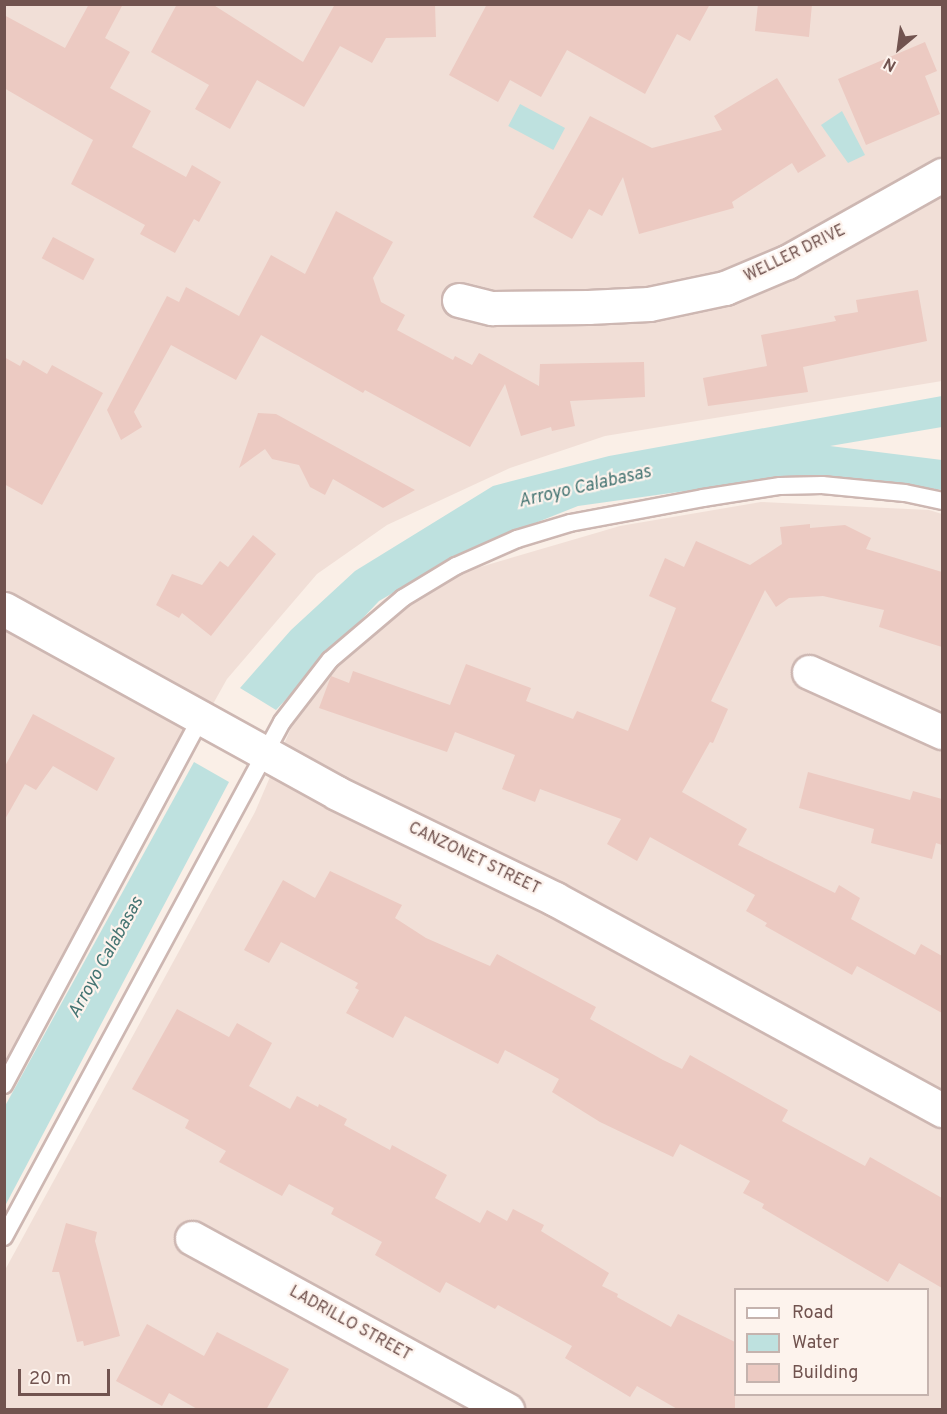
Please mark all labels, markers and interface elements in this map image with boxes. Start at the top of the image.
north arrow [869,18,929,78]
text: N [880,52,900,75]
street label: WELLER DRIVE [741,221,849,287]
water label: Arroyo Calabasas [517,462,653,514]
street label: CANZONET STREET [405,819,543,899]
water label: Arroyo Calabasas [65,894,149,1022]
street label: LADRILLO STREET [286,1282,414,1366]
legend [734,1288,929,1396]
text: Road [792,1302,834,1325]
text: Water [792,1332,839,1355]
scale bar [21,1357,112,1395]
text: Building [792,1362,858,1385]
text: 20 m [29,1368,71,1391]

